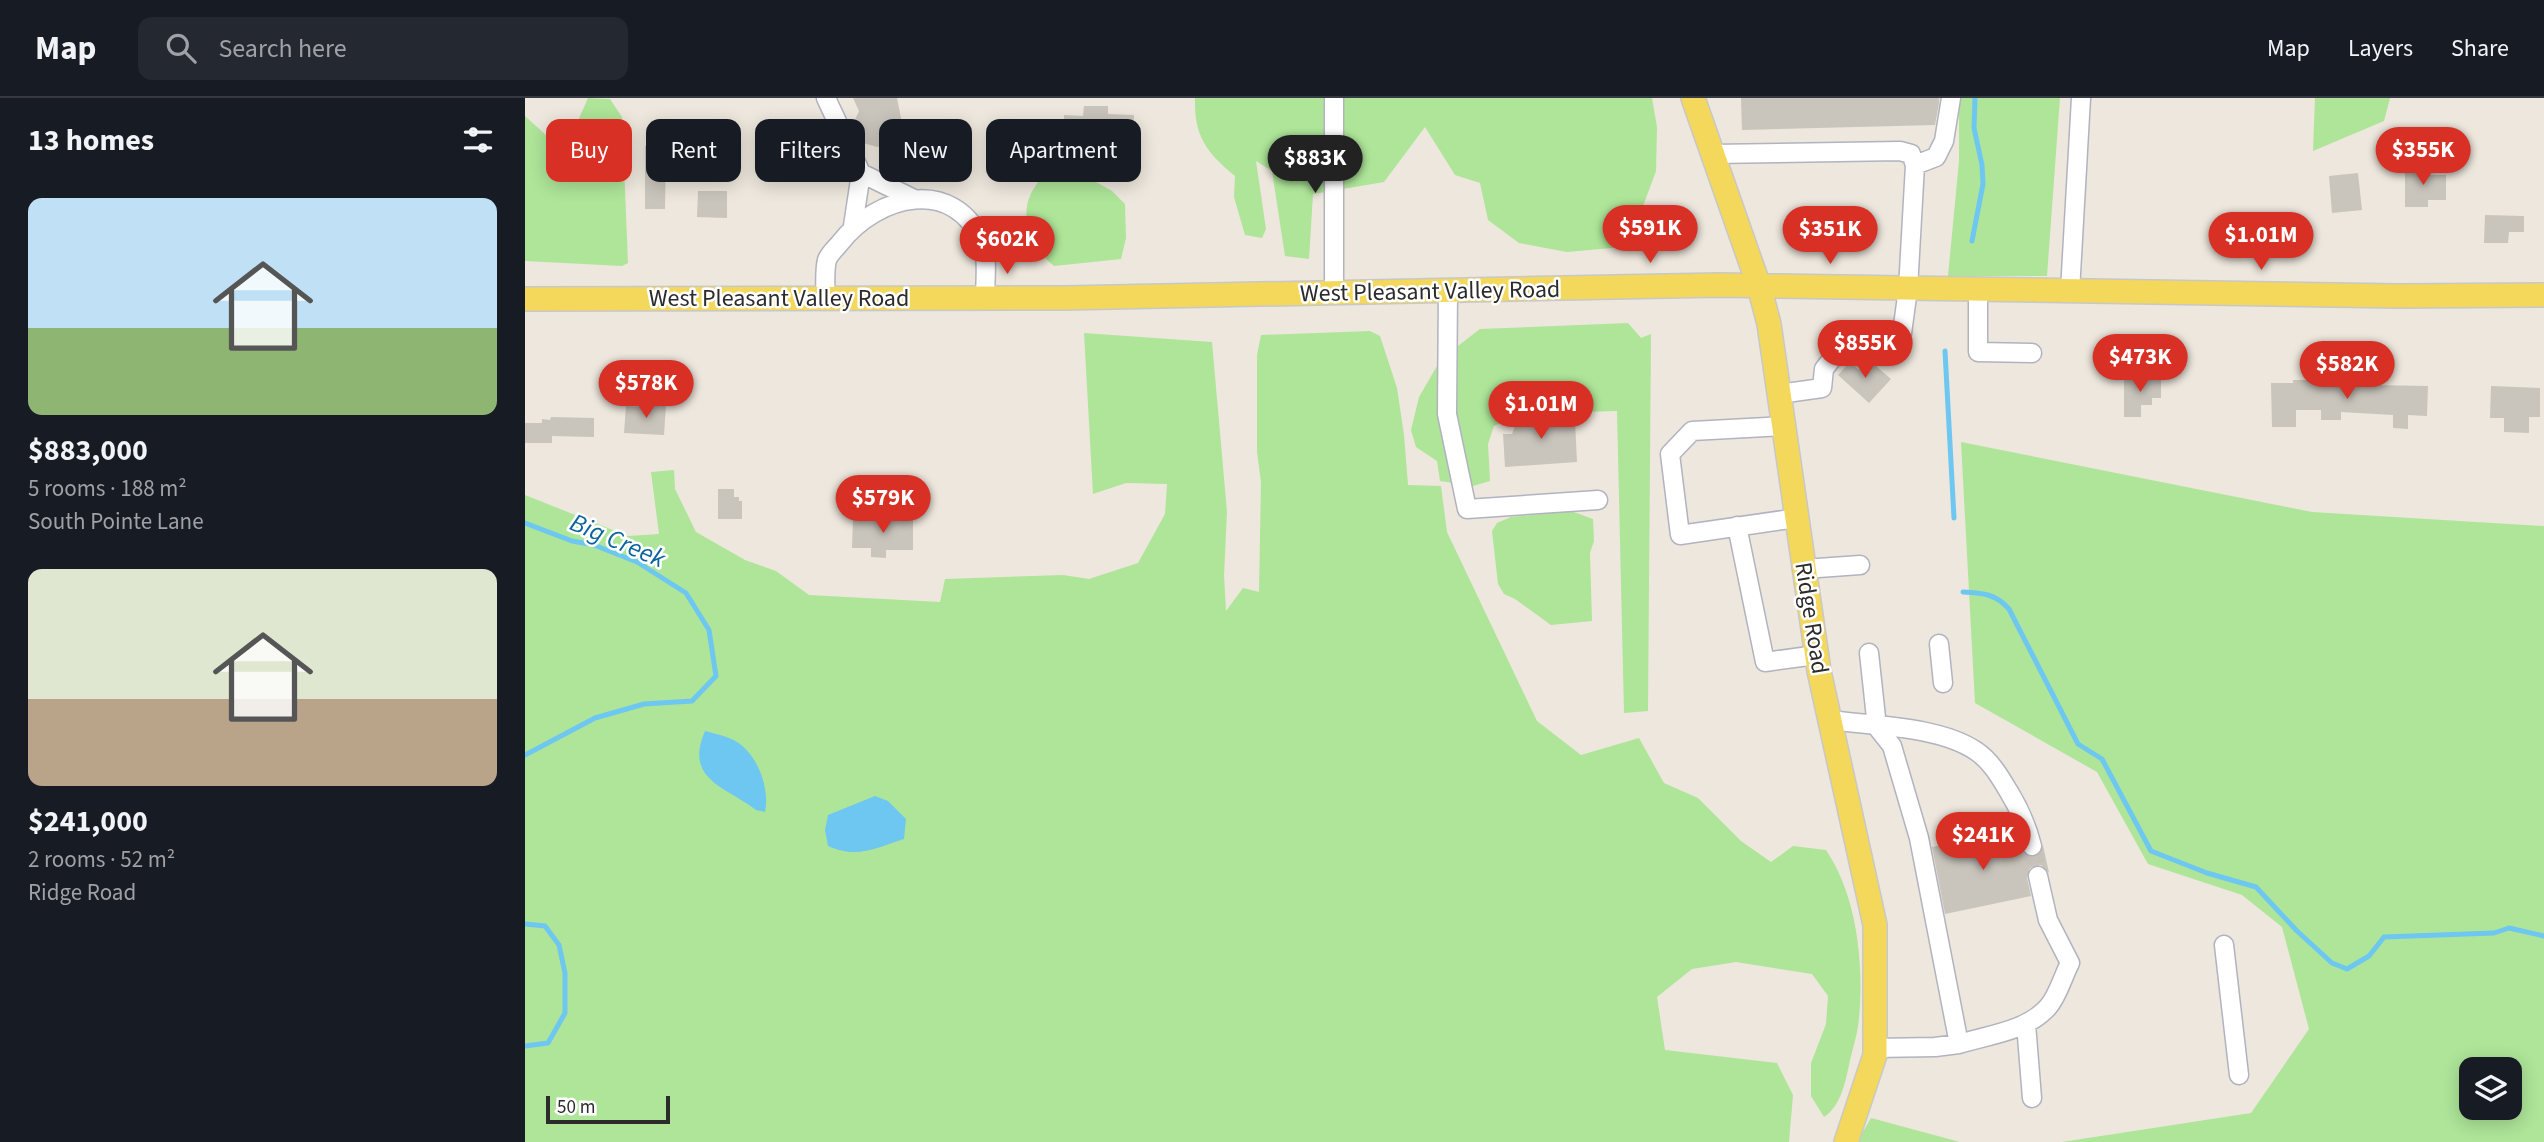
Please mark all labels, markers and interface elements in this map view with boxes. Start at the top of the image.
search box [138,17,628,80]
text: Map [35,25,96,72]
icon: search [162,29,200,67]
text: Search here [218,30,347,67]
text: Map [2267,31,2310,66]
text: Layers [2348,31,2413,66]
text: Share [2451,31,2509,66]
text: 13 homes [28,119,154,162]
chip: Buy [546,119,632,182]
chip: Rent [646,119,741,182]
chip: Filters [755,119,865,182]
chip: New [879,119,972,182]
chip: Apartment [986,119,1141,182]
icon: filters [459,121,497,159]
pin: $355K [2374,127,2472,187]
text: $355K [2392,133,2454,166]
pin: $883K [1266,136,1364,195]
text: $883K [1284,141,1346,174]
pin: $591K [1601,206,1699,265]
pin: $351K [1781,206,1879,266]
text: $591K [1619,211,1681,244]
text: $351K [1799,212,1861,245]
pin: $1.01M [2204,212,2318,272]
pin: $602K [958,216,1056,276]
text: $1.01M [2224,218,2298,251]
text: $602K [976,222,1038,255]
icon: home [200,243,326,369]
street label: West Pleasant Valley Road [1299,272,1561,311]
street label: West Pleasant Valley Road [649,281,909,316]
pin: $855K [1816,320,1914,380]
text: $855K [1834,326,1896,359]
pin: $473K [2091,334,2189,394]
text: $473K [2109,340,2171,373]
pin: $582K [2298,342,2396,401]
text: $582K [2316,347,2378,380]
pin: $578K [597,360,695,420]
text: $578K [615,366,677,399]
pin: $1.01M [1484,382,1598,441]
text: $1.01M [1504,387,1578,420]
text: $883,000 [28,429,148,472]
text: 5 rooms · 188 m² [28,472,187,505]
pin: $579K [834,476,932,535]
text: $579K [852,481,914,514]
water label: Big Creek [564,504,672,577]
text: South Pointe Lane [28,505,204,538]
street label: Ridge Road [1785,560,1838,677]
icon: home [200,614,326,740]
text: $241,000 [28,800,148,843]
pin: $241K [1934,812,2032,872]
text: $241K [1952,818,2014,851]
text: 2 rooms · 52 m² [28,843,175,876]
text: Ridge Road [28,876,136,909]
map controls [2459,1057,2522,1120]
button: layers [2459,1057,2522,1120]
scale bar [546,1093,670,1125]
text: 50 m [557,1094,595,1121]

